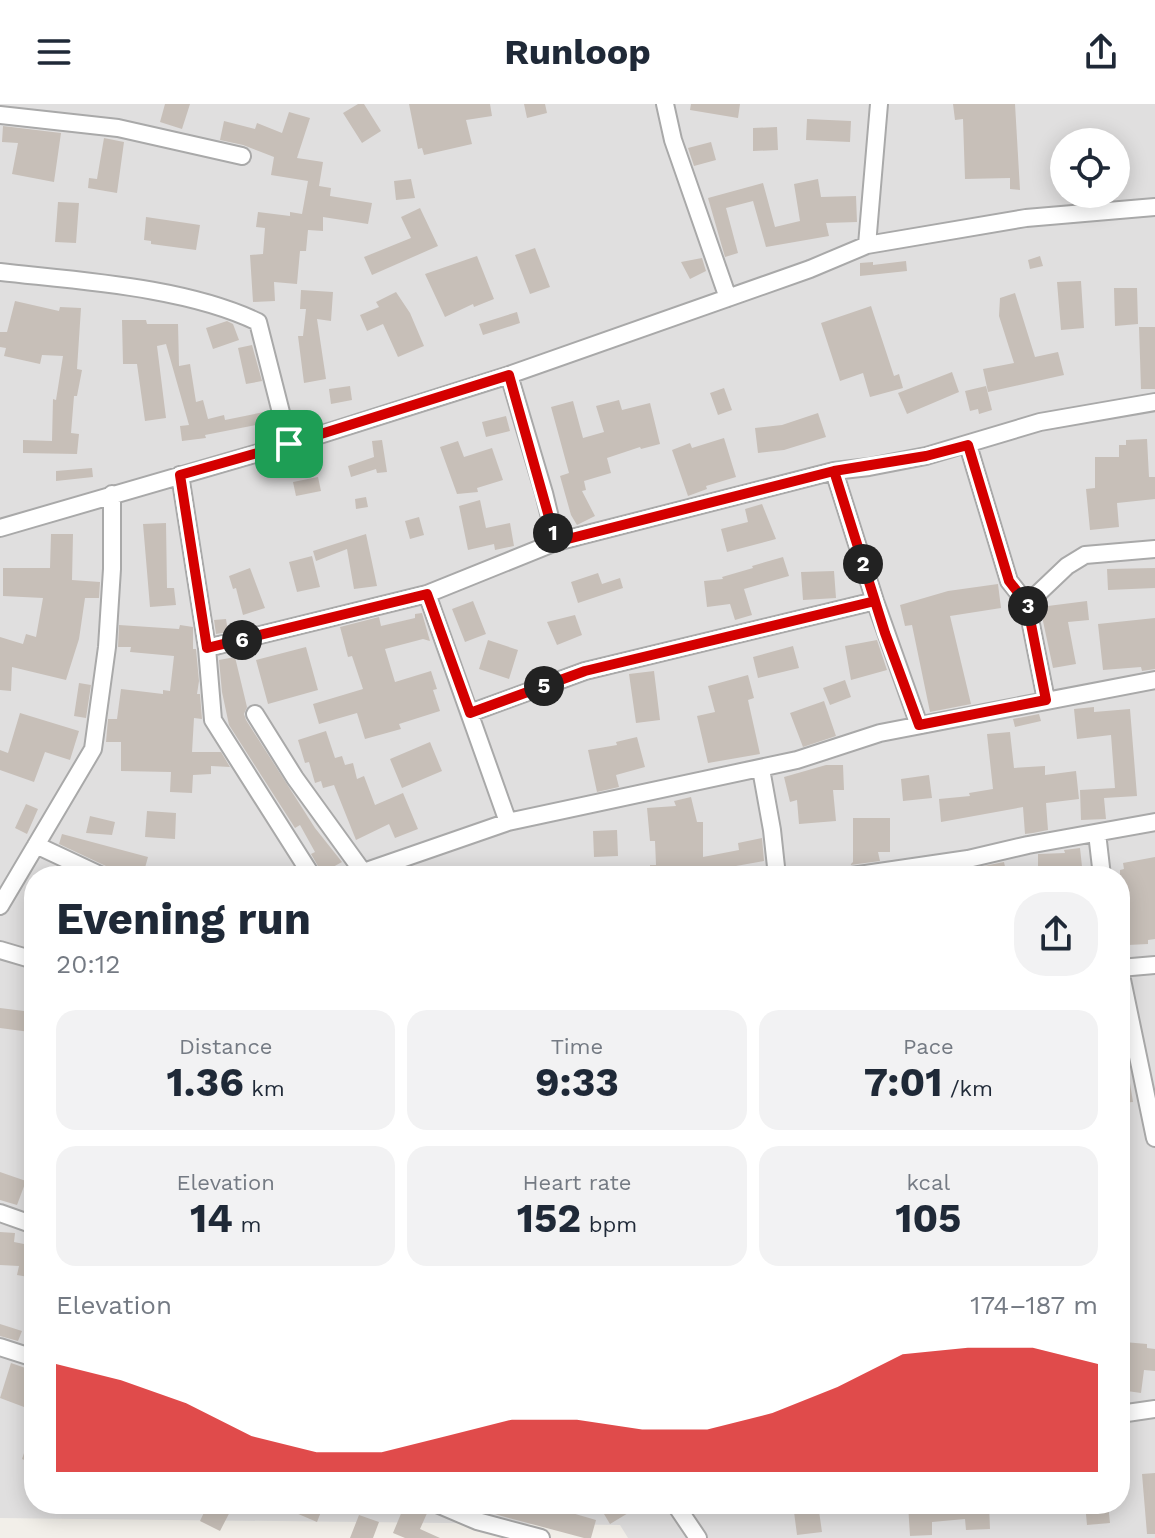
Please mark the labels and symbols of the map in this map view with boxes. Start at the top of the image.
pin [255,410,323,478]
pin: 1 [533,513,573,553]
pin: 2 [843,544,883,584]
pin: 3 [1008,586,1048,626]
pin: 6 [222,620,262,660]
pin: 5 [524,666,564,706]

